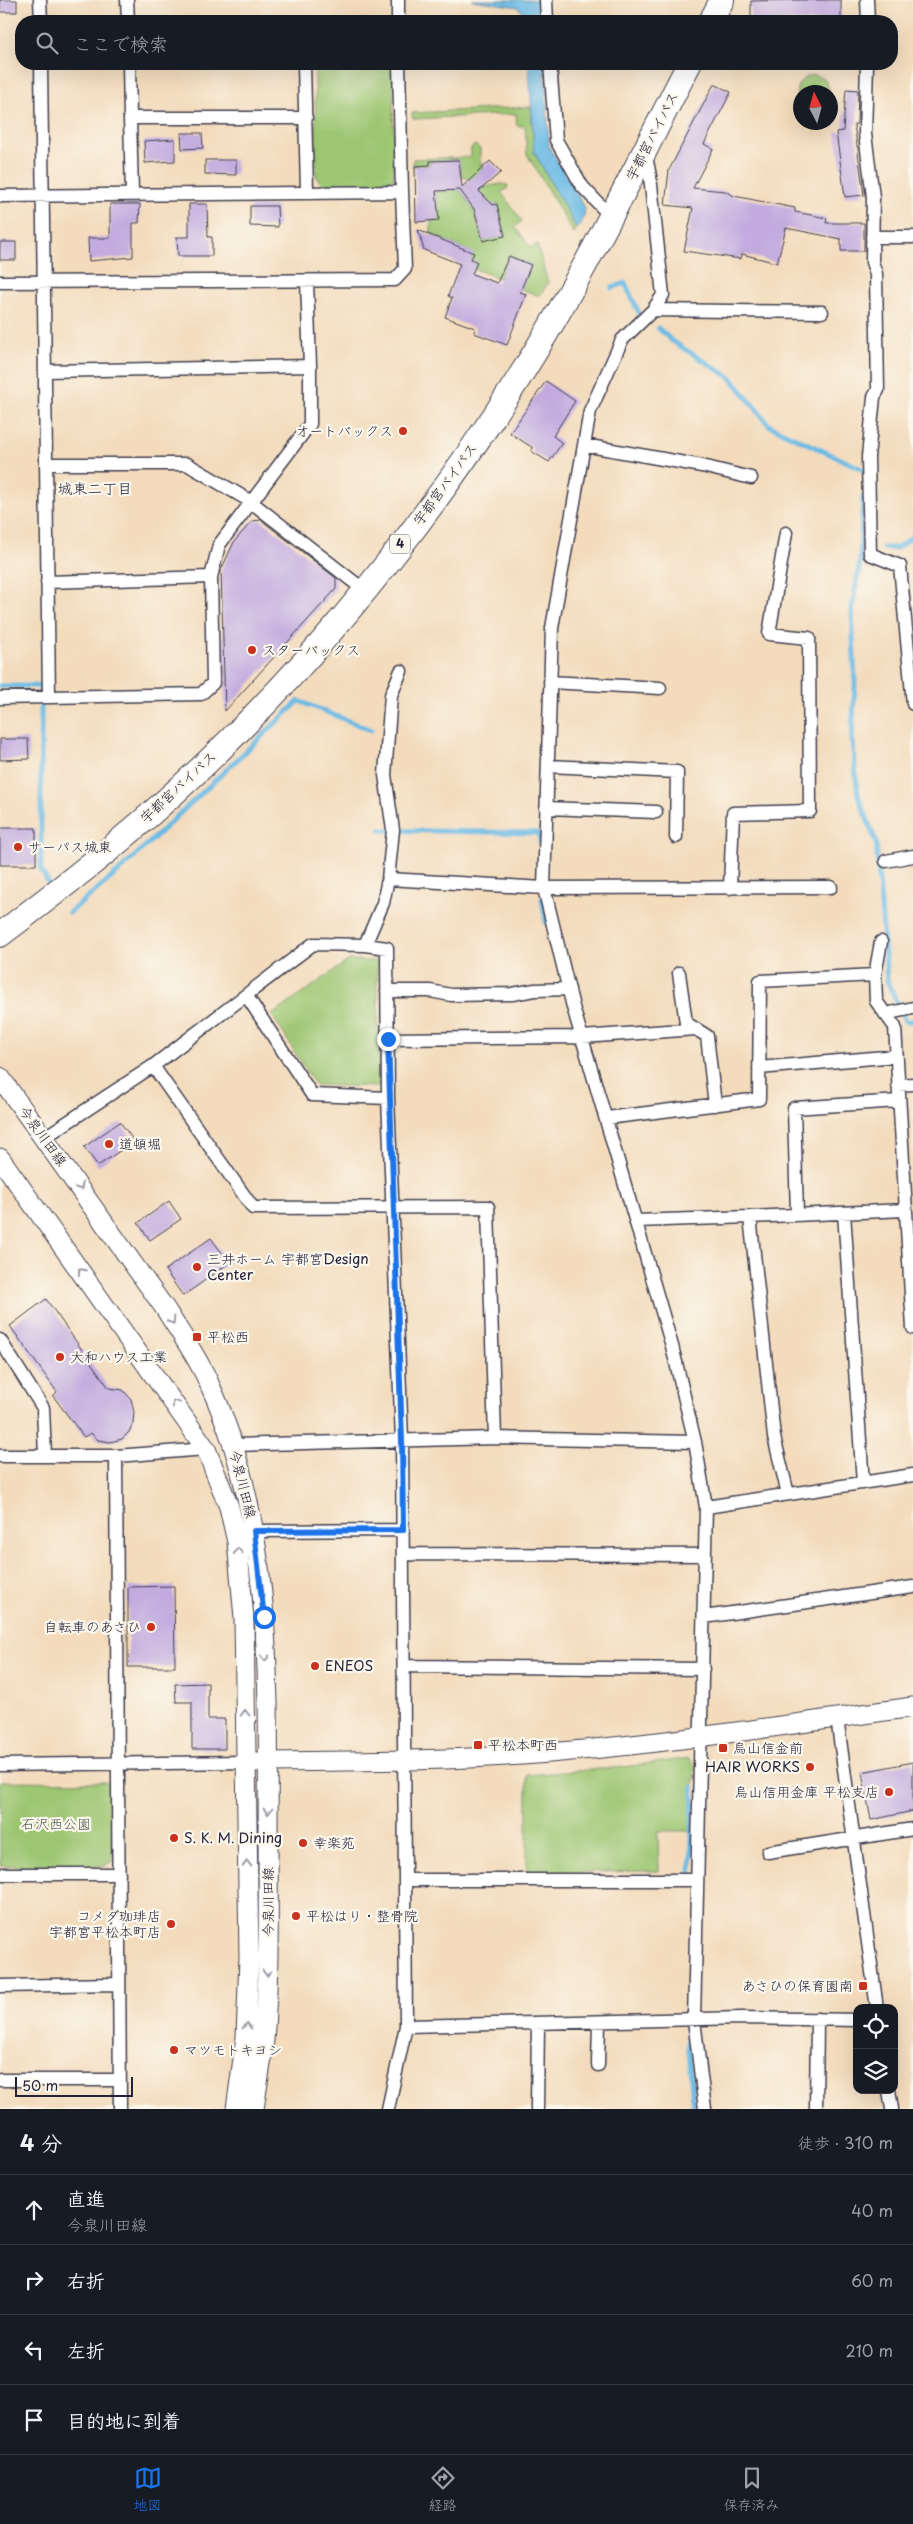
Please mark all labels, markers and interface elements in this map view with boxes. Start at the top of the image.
search box [15,15,898,70]
icon: search [33,29,61,57]
text: ここで検索 [73,29,168,57]
north arrow [793,85,838,130]
street label: 宇都宮バイパス [620,87,683,184]
place label: オートバックス [295,420,393,441]
marker: オートバックス [397,425,409,437]
street label: 宇都宮バイパス [407,438,482,529]
district label: 城東二丁目 [57,476,133,499]
road number: 4 [390,534,410,554]
place label: スターバックス [262,639,360,660]
marker: スターバックス [246,644,258,656]
street label: 宇都宮バイパス [135,746,221,828]
place label: サーパス城東 [28,836,112,857]
marker: サーパス城東 [12,841,24,853]
route end [377,1028,400,1051]
street label: 今泉川田線 [14,1101,72,1170]
place label: 道頓堀 [119,1133,161,1154]
marker: 道頓堀 [103,1138,115,1150]
one-way arrow [74,1181,83,1191]
place label: 三井ホーム 宇都宮Design Center [207,1248,369,1285]
marker: 三井ホーム 宇都宮Design Center [191,1261,203,1273]
one-way arrow [78,1267,87,1277]
one-way arrow [166,1315,176,1324]
place label: 平松西 [207,1326,249,1347]
marker: 平松西 [191,1331,203,1343]
place label: 大和ハウス工業 [70,1346,167,1367]
marker: 大和ハウス工業 [54,1351,66,1363]
one-way arrow [172,1400,182,1409]
street label: 今泉川田線 [225,1447,262,1520]
one-way arrow [233,1547,244,1555]
route start [253,1606,276,1629]
place label: 自転車のあさひ [44,1616,141,1637]
marker: 自転車のあさひ [145,1621,157,1633]
one-way arrow [260,1654,270,1662]
place label: ENEOS [325,1655,373,1676]
marker: ENEOS [309,1660,321,1672]
one-way arrow [240,1709,250,1717]
place label: 平松本町西 [488,1734,558,1755]
place label: 烏山信金前 [733,1737,803,1758]
marker: 平松本町西 [472,1739,484,1751]
marker: 烏山信金前 [717,1742,729,1754]
place label: HAIR WORKS [705,1756,800,1777]
marker: HAIR WORKS [804,1761,816,1773]
place label: 烏山信用金庫 平松支店 [734,1781,879,1802]
marker: 烏山信用金庫 平松支店 [883,1786,895,1798]
one-way arrow [263,1807,273,1815]
park label: 石沢西公園 [21,1813,91,1834]
place label: S. K. M. Dining [184,1827,282,1848]
marker: S. K. M. Dining [168,1832,180,1844]
place label: 幸楽苑 [313,1832,355,1853]
marker: 幸楽苑 [297,1837,309,1849]
one-way arrow [242,1859,252,1867]
street label: 今泉川田線 [257,1867,278,1937]
place label: コメダ珈琲店 宇都宮平松本町店 [49,1905,161,1942]
place label: 平松はり・整骨院 [306,1905,418,1926]
marker: 平松はり・整骨院 [290,1910,302,1922]
marker: コメダ珈琲店 宇都宮平松本町店 [165,1918,177,1930]
one-way arrow [261,1969,272,1977]
place label: あさひの保育園南 [742,1975,853,1996]
marker: あさひの保育園南 [857,1980,869,1992]
map controls [853,2004,898,2094]
button: locate [853,2004,898,2049]
one-way arrow [242,2022,252,2030]
place label: マツモトキヨシ [184,2039,282,2060]
marker: マツモトキヨシ [168,2044,180,2056]
button: layers [853,2049,898,2094]
scale bar [15,2074,132,2097]
text: 50 m [22,2075,58,2096]
text: 4 分 [20,2126,62,2158]
text: 徒歩 · 310 m [798,2130,893,2154]
text: 直進 [67,2184,105,2212]
icon: ahead [20,2196,48,2224]
text: 40 m [851,2198,893,2222]
text: 今泉川田線 [67,2212,147,2236]
icon: right [20,2266,48,2294]
text: 右折 [67,2266,105,2294]
text: 60 m [851,2268,893,2292]
icon: left [20,2336,48,2364]
text: 左折 [67,2336,105,2364]
text: 210 m [845,2338,893,2362]
icon: arrive [20,2406,48,2434]
text: 目的地に到着 [67,2406,181,2434]
tab: 地図 [134,2464,162,2515]
tab: 経路 [429,2464,457,2515]
tab: 保存済み [724,2464,780,2515]

